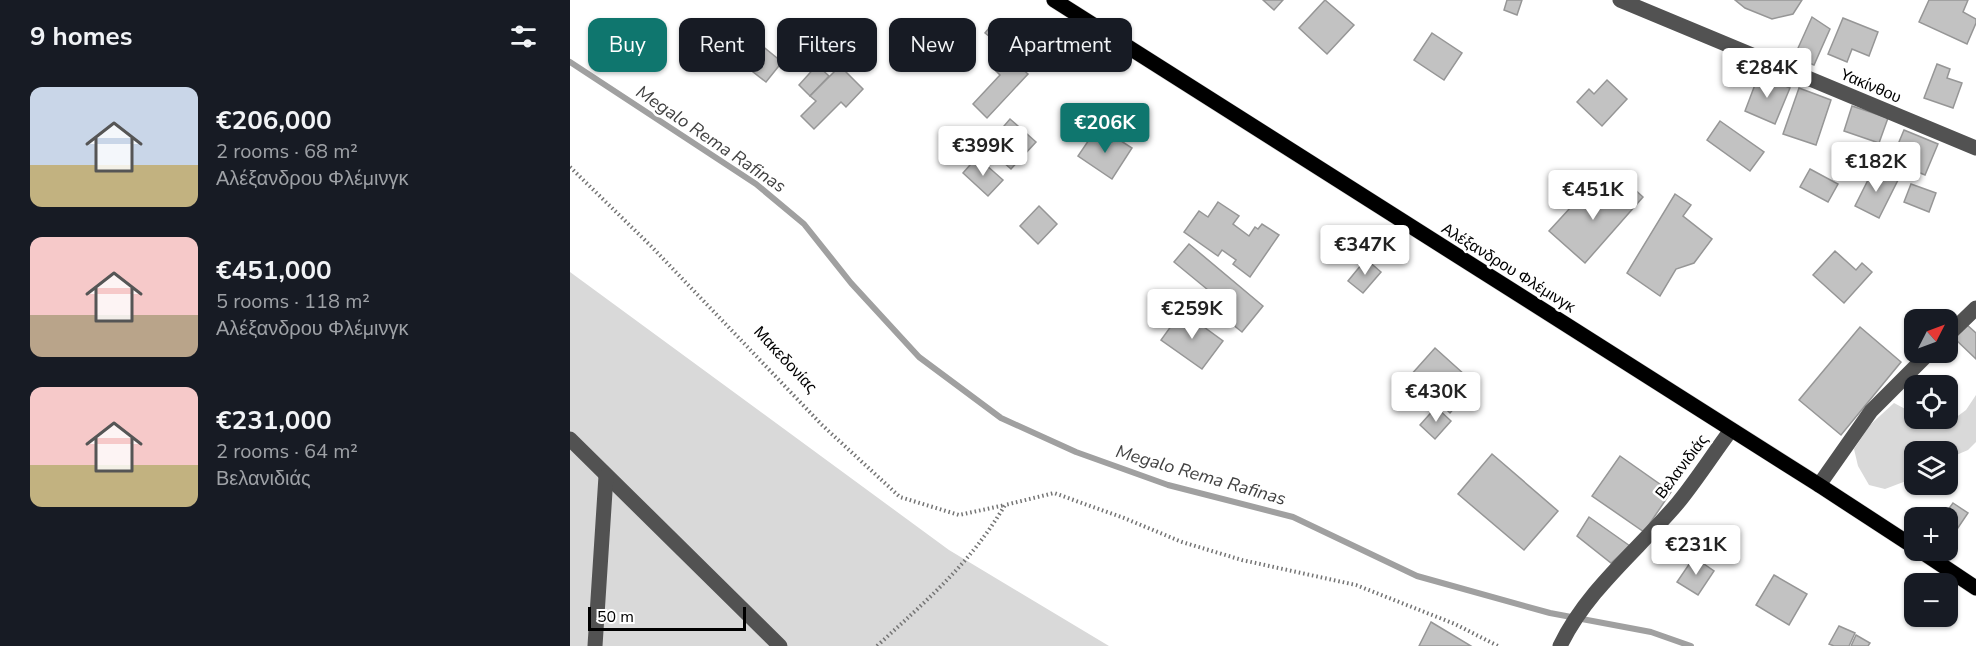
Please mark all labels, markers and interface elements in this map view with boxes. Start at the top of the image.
chip: Buy [588,18,667,72]
chip: Rent [679,18,765,72]
chip: Filters [777,18,877,72]
chip: New [889,18,976,72]
chip: Apartment [988,18,1132,72]
text: 9 homes [30,19,132,54]
icon: filters [507,20,540,53]
pin: €284K [1725,48,1809,99]
text: €284K [1736,54,1798,81]
street label: Υακίνθου [1837,63,1905,109]
water label: Megalo Rema Rafinas [631,80,791,198]
text: €206,000 [216,103,332,138]
pin: €206K [1063,103,1147,154]
text: €206K [1074,109,1136,136]
icon: home [78,111,150,183]
pin: €399K [941,126,1025,177]
text: €399K [952,132,1014,159]
text: 2 rooms · 68 m² [216,138,358,165]
pin: €182K [1834,142,1918,193]
text: €182K [1845,148,1907,175]
text: Αλέξανδρου Φλέμινγκ [216,165,408,192]
pin: €451K [1551,170,1635,221]
text: €451K [1562,176,1624,203]
street label: Αλέξανδρου Φλέμινγκ [1437,218,1580,319]
pin: €347K [1323,225,1407,276]
text: €347K [1334,231,1396,258]
text: €451,000 [216,253,332,288]
icon: home [78,261,150,333]
text: 5 rooms · 118 m² [216,288,370,315]
pin: €259K [1150,289,1234,340]
text: €259K [1161,295,1223,322]
north arrow [1904,309,1958,363]
map controls [1904,309,1958,627]
text: Αλέξανδρου Φλέμινγκ [216,315,408,342]
street label: Μακεδονίας [749,321,822,398]
pin: €430K [1394,372,1478,423]
button: locate [1904,375,1958,429]
text: €430K [1405,378,1467,405]
text: €231,000 [216,403,332,438]
icon: home [78,411,150,483]
street label: Βελανιδιάς [1650,429,1714,503]
text: 2 rooms · 64 m² [216,438,358,465]
water label: Megalo Rema Rafinas [1113,439,1289,511]
button: layers [1904,441,1958,495]
text: Βελανιδιάς [216,465,311,492]
button: + [1904,507,1958,561]
pin: €231K [1654,525,1738,576]
text: €231K [1665,531,1727,558]
button: − [1904,573,1958,627]
scale bar [588,604,746,632]
text: 50 m [597,606,634,628]

